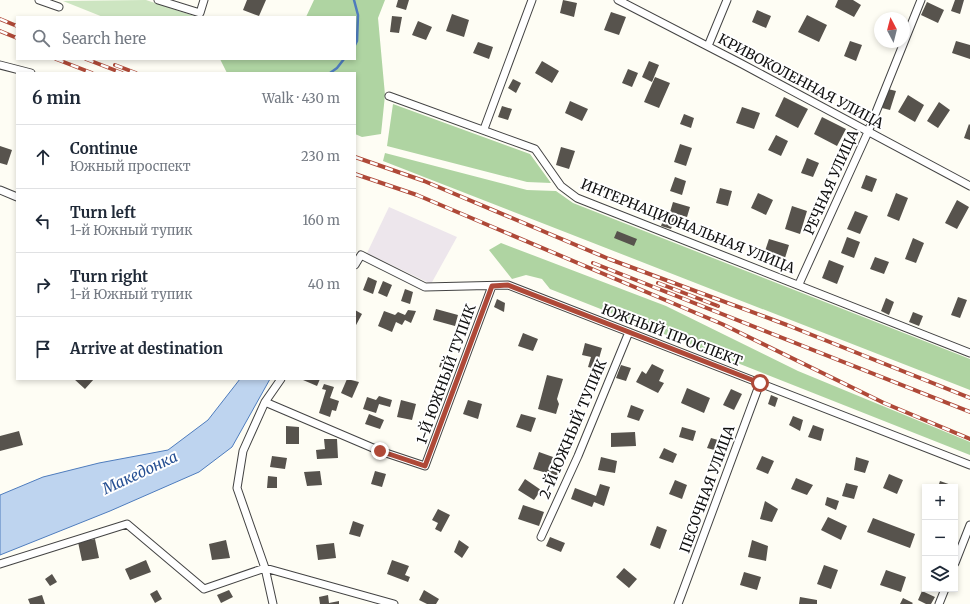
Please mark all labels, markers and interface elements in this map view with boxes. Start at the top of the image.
north arrow [874,12,910,48]
search box [16,16,356,60]
icon: search [30,27,52,49]
text: Search here [62,29,146,48]
street label: КРИВОКОЛЕННАЯ УЛИЦА [715,30,887,132]
text: 6 min [32,87,81,109]
text: Walk · 430 m [262,90,340,107]
street label: РЕЧНАЯ УЛИЦА [800,127,862,237]
text: Continue [70,139,138,158]
icon: ahead [32,146,54,168]
text: 230 m [301,148,340,165]
text: Южный проспект [70,158,191,175]
street label: ИНТЕРНАЦИОНАЛЬНАЯ УЛИЦА [578,175,798,277]
text: Turn left [70,203,136,222]
icon: left [32,210,54,232]
text: 160 m [302,212,340,229]
text: 1-й Южный тупик [70,222,193,239]
text: Turn right [70,267,148,286]
icon: right [32,274,54,296]
text: 40 m [308,276,340,293]
text: 1-й Южный тупик [70,286,193,303]
street label: ЮЖНЫЙ ПРОСПЕКТ [599,300,745,370]
street label: 1-Й ЮЖНЫЙ ТУПИК [412,301,480,446]
icon: arrive [32,338,54,360]
text: Arrive at destination [70,339,223,358]
street label: 2-Й ЮЖНЫЙ ТУПИК [535,357,611,501]
route start [751,374,769,392]
street label: ПЕСОЧНАЯ УЛИЦА [676,423,739,555]
route end [371,442,389,460]
water label: Македонка [98,447,180,499]
map controls [922,484,958,592]
button: + [922,484,958,520]
button: − [922,520,958,556]
button: layers [922,556,958,592]

